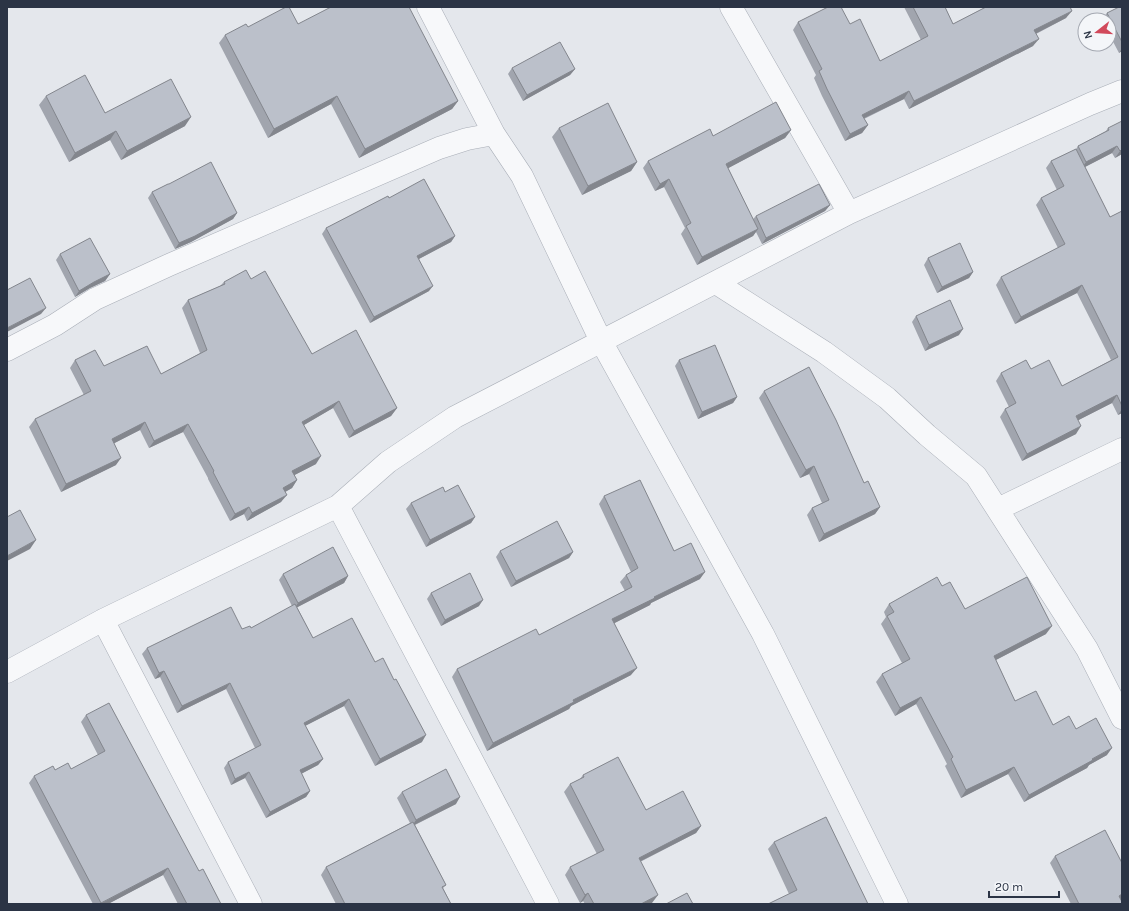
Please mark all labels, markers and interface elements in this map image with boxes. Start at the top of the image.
north arrow [1077,12,1117,52]
text: N [1081,29,1095,40]
scale bar [989,873,1059,899]
text: 20 m [995,880,1023,894]

